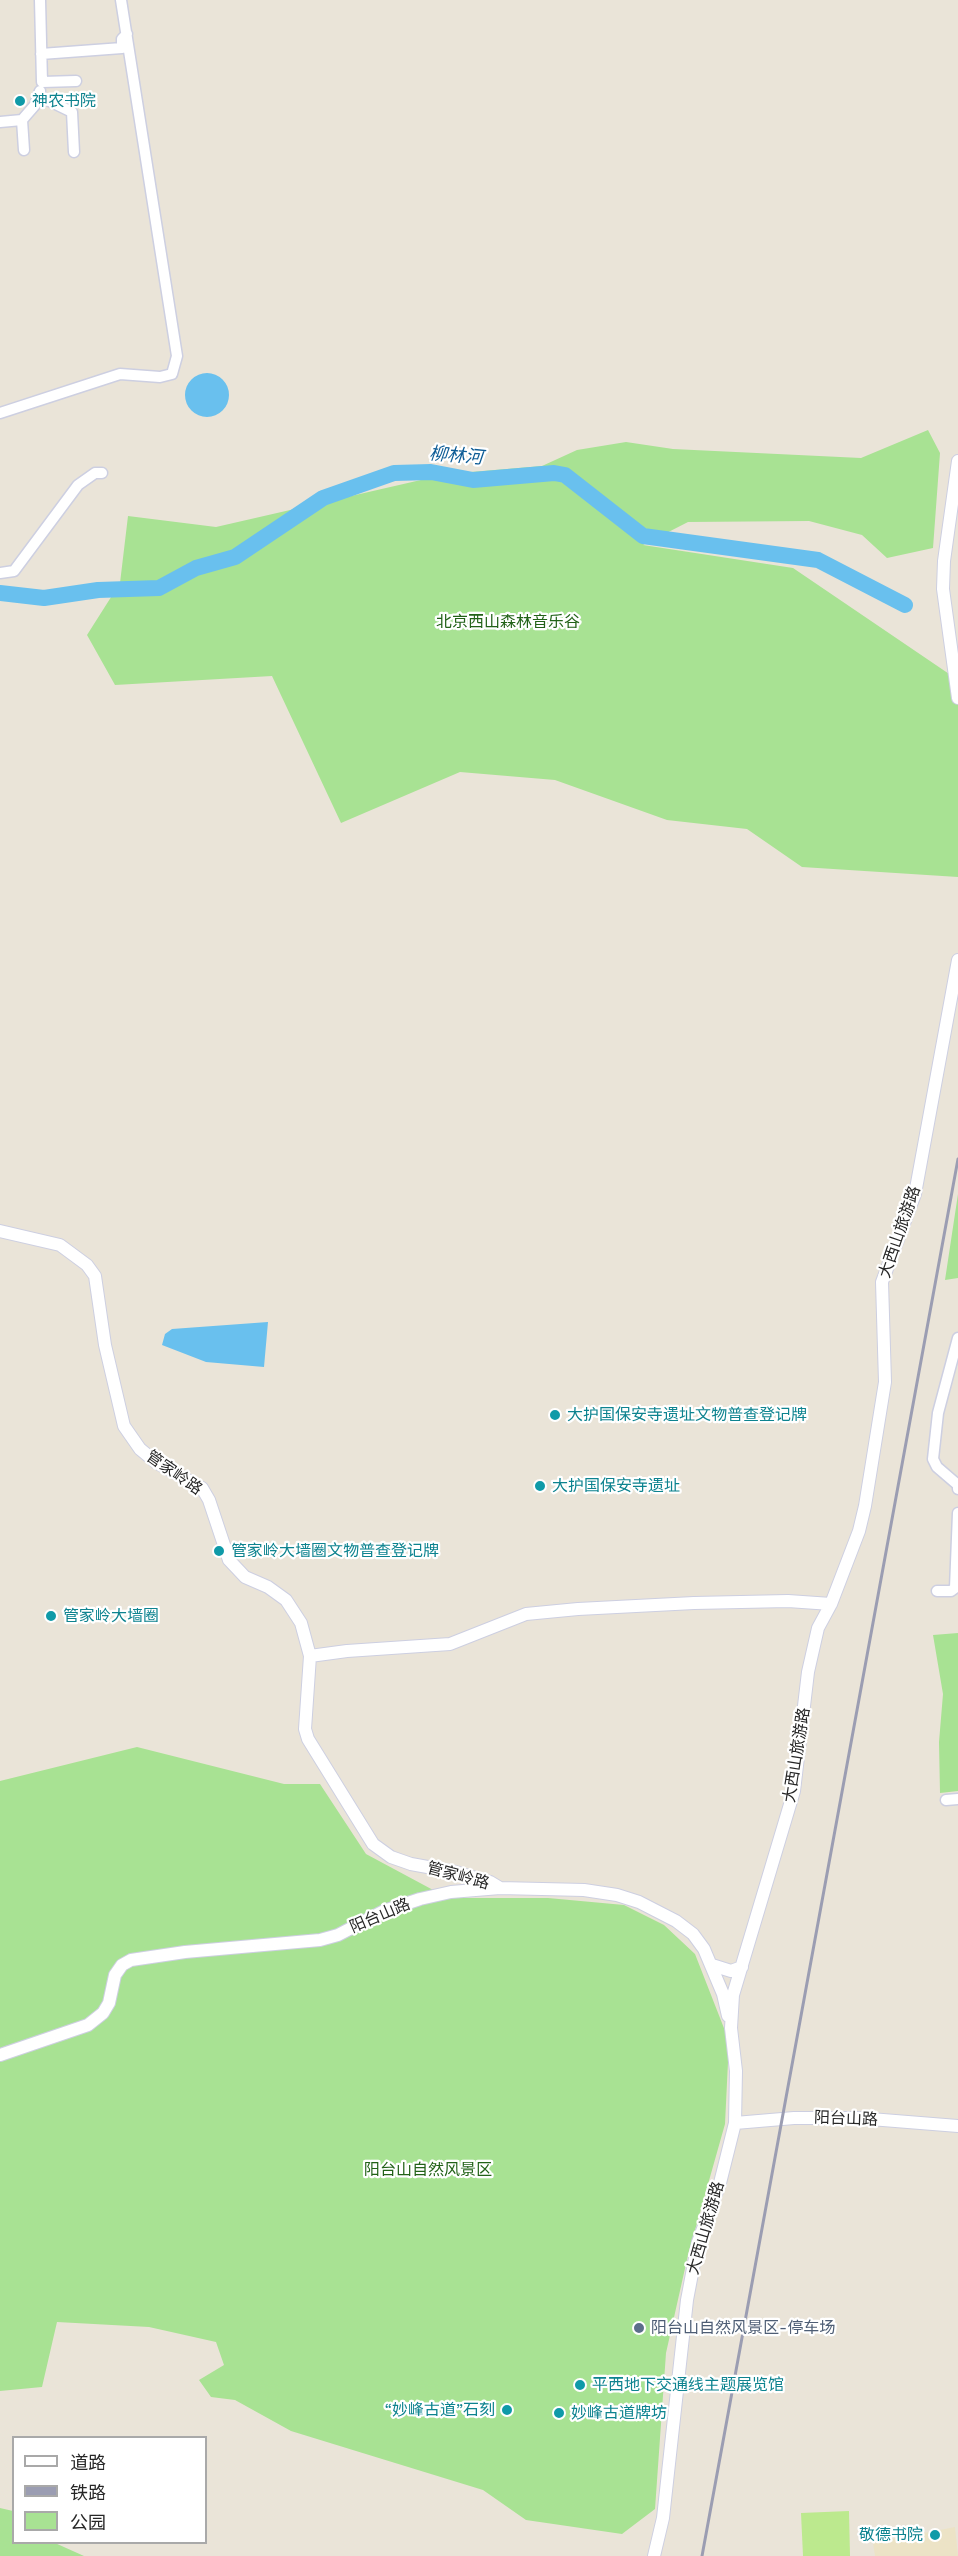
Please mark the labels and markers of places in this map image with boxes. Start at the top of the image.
place label: 神农书院 [32,91,96,111]
marker: 神农书院 [13,94,27,108]
place label: 大护国保安寺遗址文物普查登记牌 [567,1405,807,1425]
marker: 大护国保安寺遗址文物普查登记牌 [548,1408,562,1422]
place label: 大护国保安寺遗址 [552,1476,680,1496]
marker: 大护国保安寺遗址 [533,1479,547,1493]
place label: 管家岭大墙圈文物普查登记牌 [231,1541,439,1561]
marker: 管家岭大墙圈文物普查登记牌 [212,1544,226,1558]
place label: 管家岭大墙圈 [63,1606,159,1626]
marker: 管家岭大墙圈 [44,1609,58,1623]
place label: 阳台山自然风景区-停车场 [651,2318,835,2338]
marker: 阳台山自然风景区-停车场 [632,2321,646,2335]
place label: 平西地下交通线主题展览馆 [592,2375,784,2395]
marker: 平西地下交通线主题展览馆 [573,2378,587,2392]
place label: “妙峰古道”石刻 [385,2400,495,2420]
marker: “妙峰古道”石刻 [500,2403,514,2417]
place label: 妙峰古道牌坊 [571,2403,667,2423]
marker: 妙峰古道牌坊 [552,2406,566,2420]
place label: 敬德书院 [859,2525,923,2545]
marker: 敬德书院 [928,2528,942,2542]

